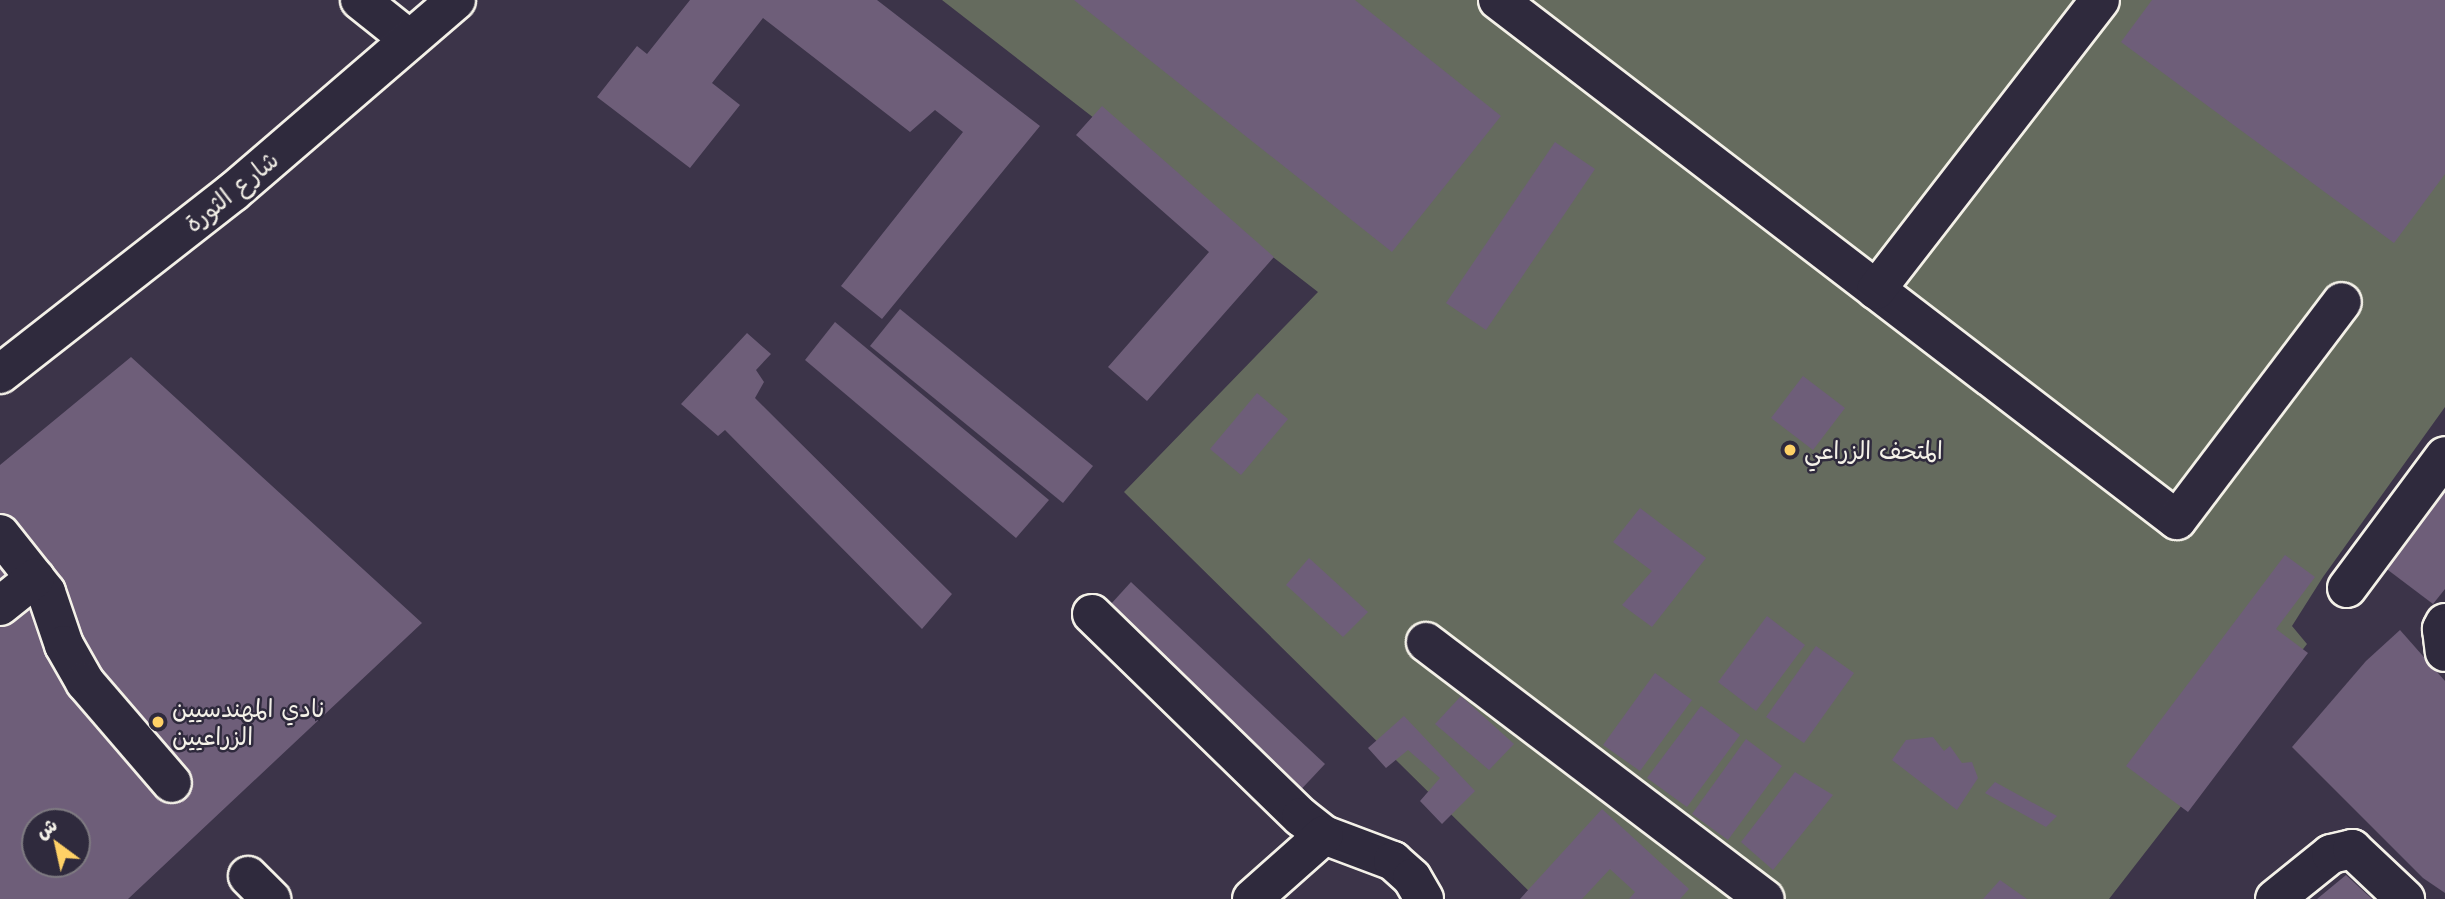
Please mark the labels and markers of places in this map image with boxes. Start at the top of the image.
place label: المتحف الزراعي [1804,436,1943,464]
marker: المتحف الزراعي [1782,442,1798,458]
place label: نادي المهندسيين الزراعيين [172,694,324,750]
marker: نادي المهندسيين الزراعيين [150,714,166,730]

